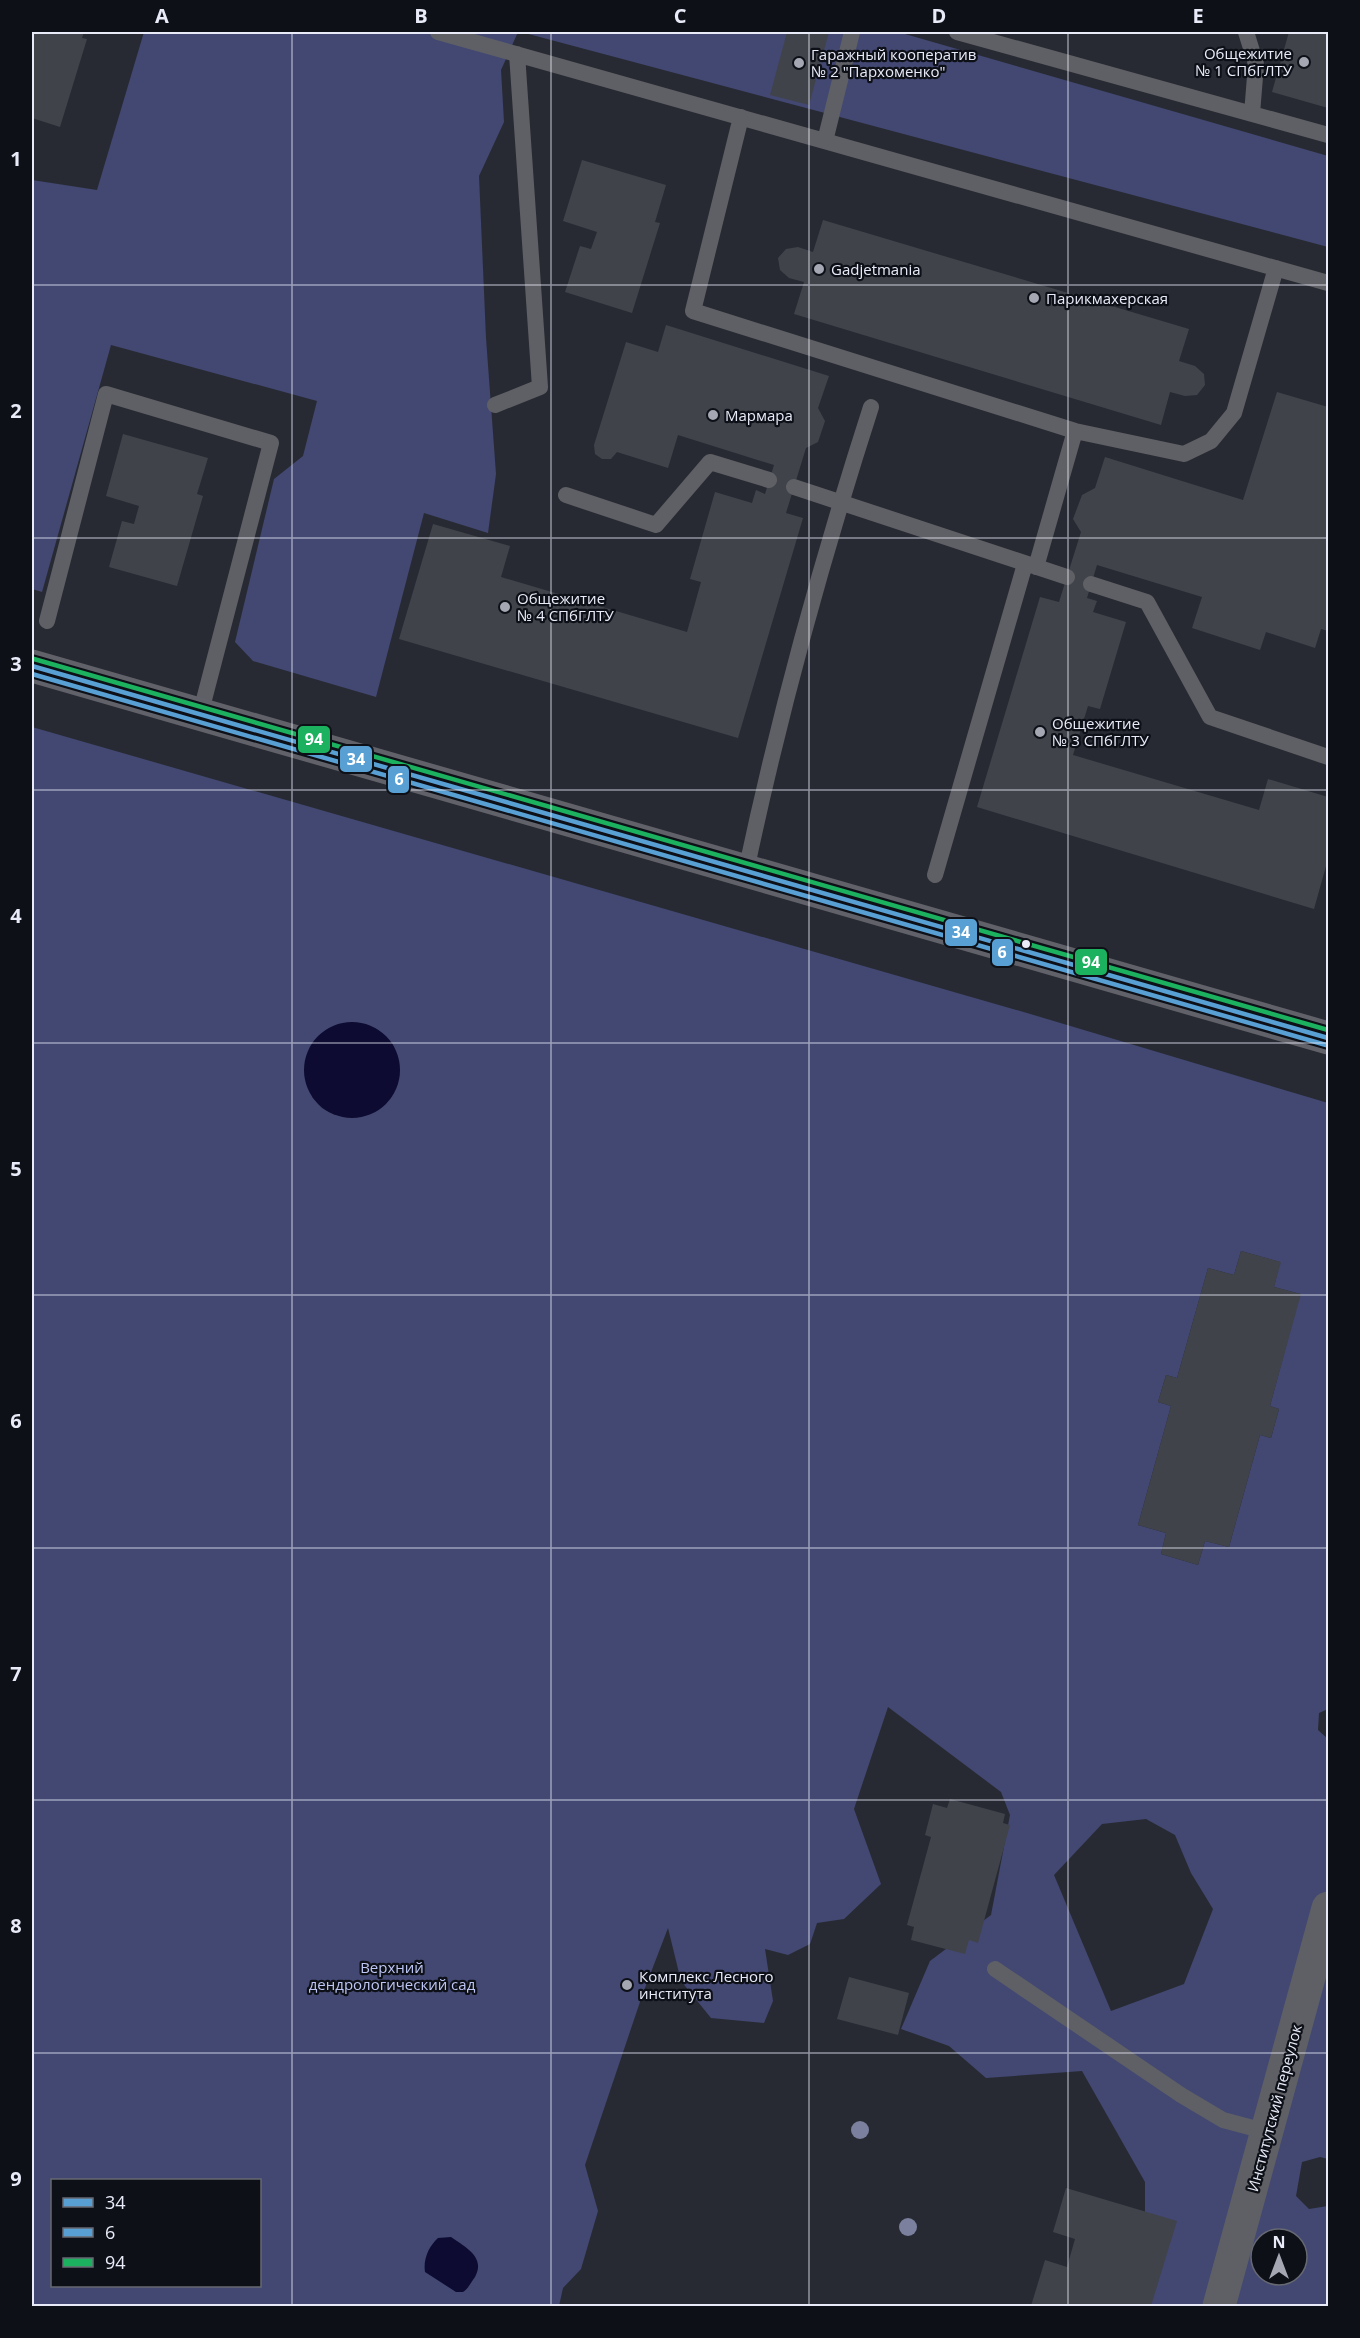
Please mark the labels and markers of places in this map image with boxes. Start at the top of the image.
place label: Общежитие № 1 СПбГЛТУ [1195,43,1293,80]
place label: Гаражный кооператив № 2 "Пархоменко" [811,44,976,81]
marker: Общежитие № 1 СПбГЛТУ [1297,55,1311,69]
marker: Гаражный кооператив № 2 "Пархоменко" [792,56,806,70]
place label: Gadjetmania [831,259,921,279]
marker: Gadjetmania [812,262,826,276]
place label: Парикмахерская [1046,288,1168,308]
marker: Парикмахерская [1027,291,1041,305]
place label: Мармара [725,405,793,425]
marker: Мармара [706,408,720,422]
place label: Общежитие № 4 СПбГЛТУ [517,588,615,625]
marker: Общежитие № 4 СПбГЛТУ [498,600,512,614]
place label: Общежитие № 3 СПбГЛТУ [1052,713,1150,750]
marker: Общежитие № 3 СПбГЛТУ [1033,725,1047,739]
unlabelled marker [1020,938,1032,950]
place label: Комплекс Лесного института [639,1966,773,2003]
marker: Комплекс Лесного института [620,1978,634,1992]

